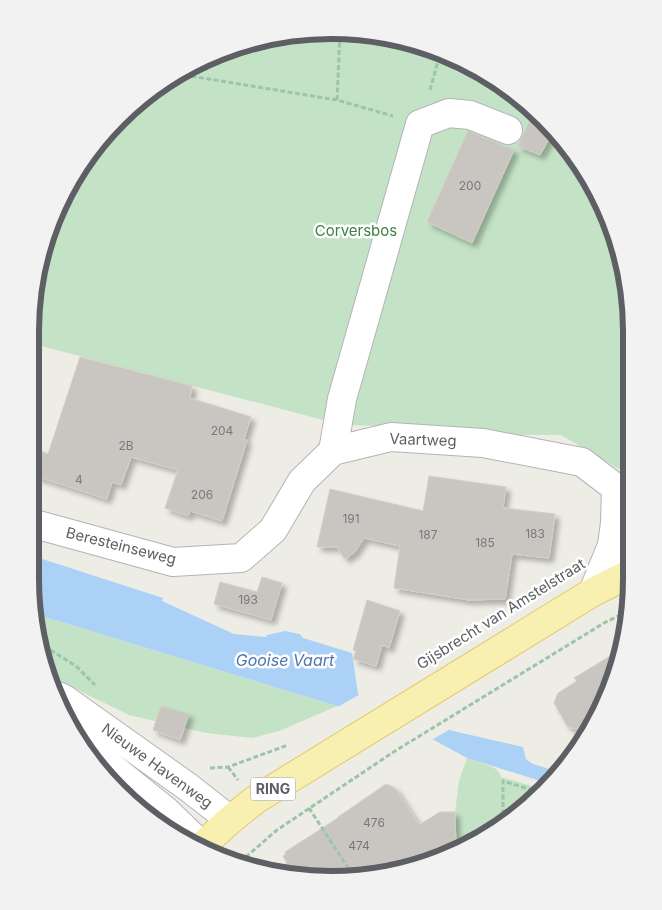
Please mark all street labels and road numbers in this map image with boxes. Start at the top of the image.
street label: Vaartweg [389,429,457,450]
street label: Beresteinseweg [64,523,178,568]
street label: Gijsbrecht van Amstelstraat [413,554,588,673]
street label: Nieuwe Havenweg [98,719,217,812]
road number: RING [250,778,296,801]

